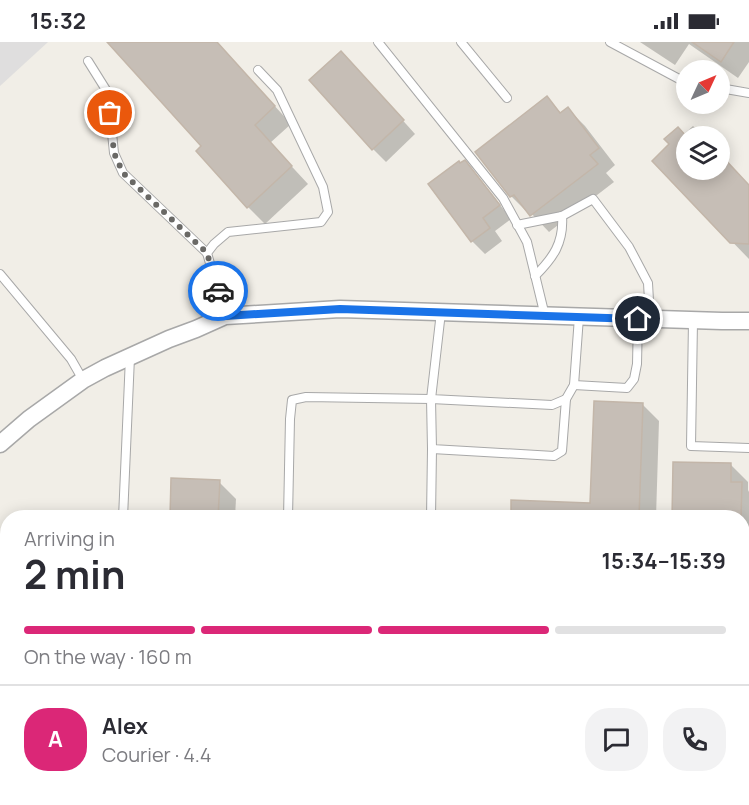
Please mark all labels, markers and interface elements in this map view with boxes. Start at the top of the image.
text: 15:32 [30,6,86,36]
north arrow [676,60,730,114]
map controls [676,60,730,180]
pin [84,87,135,138]
icon: bag [93,96,126,129]
button: layers [676,126,730,180]
courier [188,261,248,321]
icon: car [202,275,235,308]
pin [612,293,663,344]
icon: home [621,302,654,335]
text: Arriving in [24,525,115,552]
text: 15:34–15:39 [601,546,726,576]
text: 2 min [24,547,125,601]
text: On the way · 160 m [24,643,192,670]
button: chat [585,708,648,771]
button: phone [663,708,726,771]
text: Alex [102,711,148,741]
text: A [48,724,63,754]
text: Courier · 4.4 [102,741,212,768]

